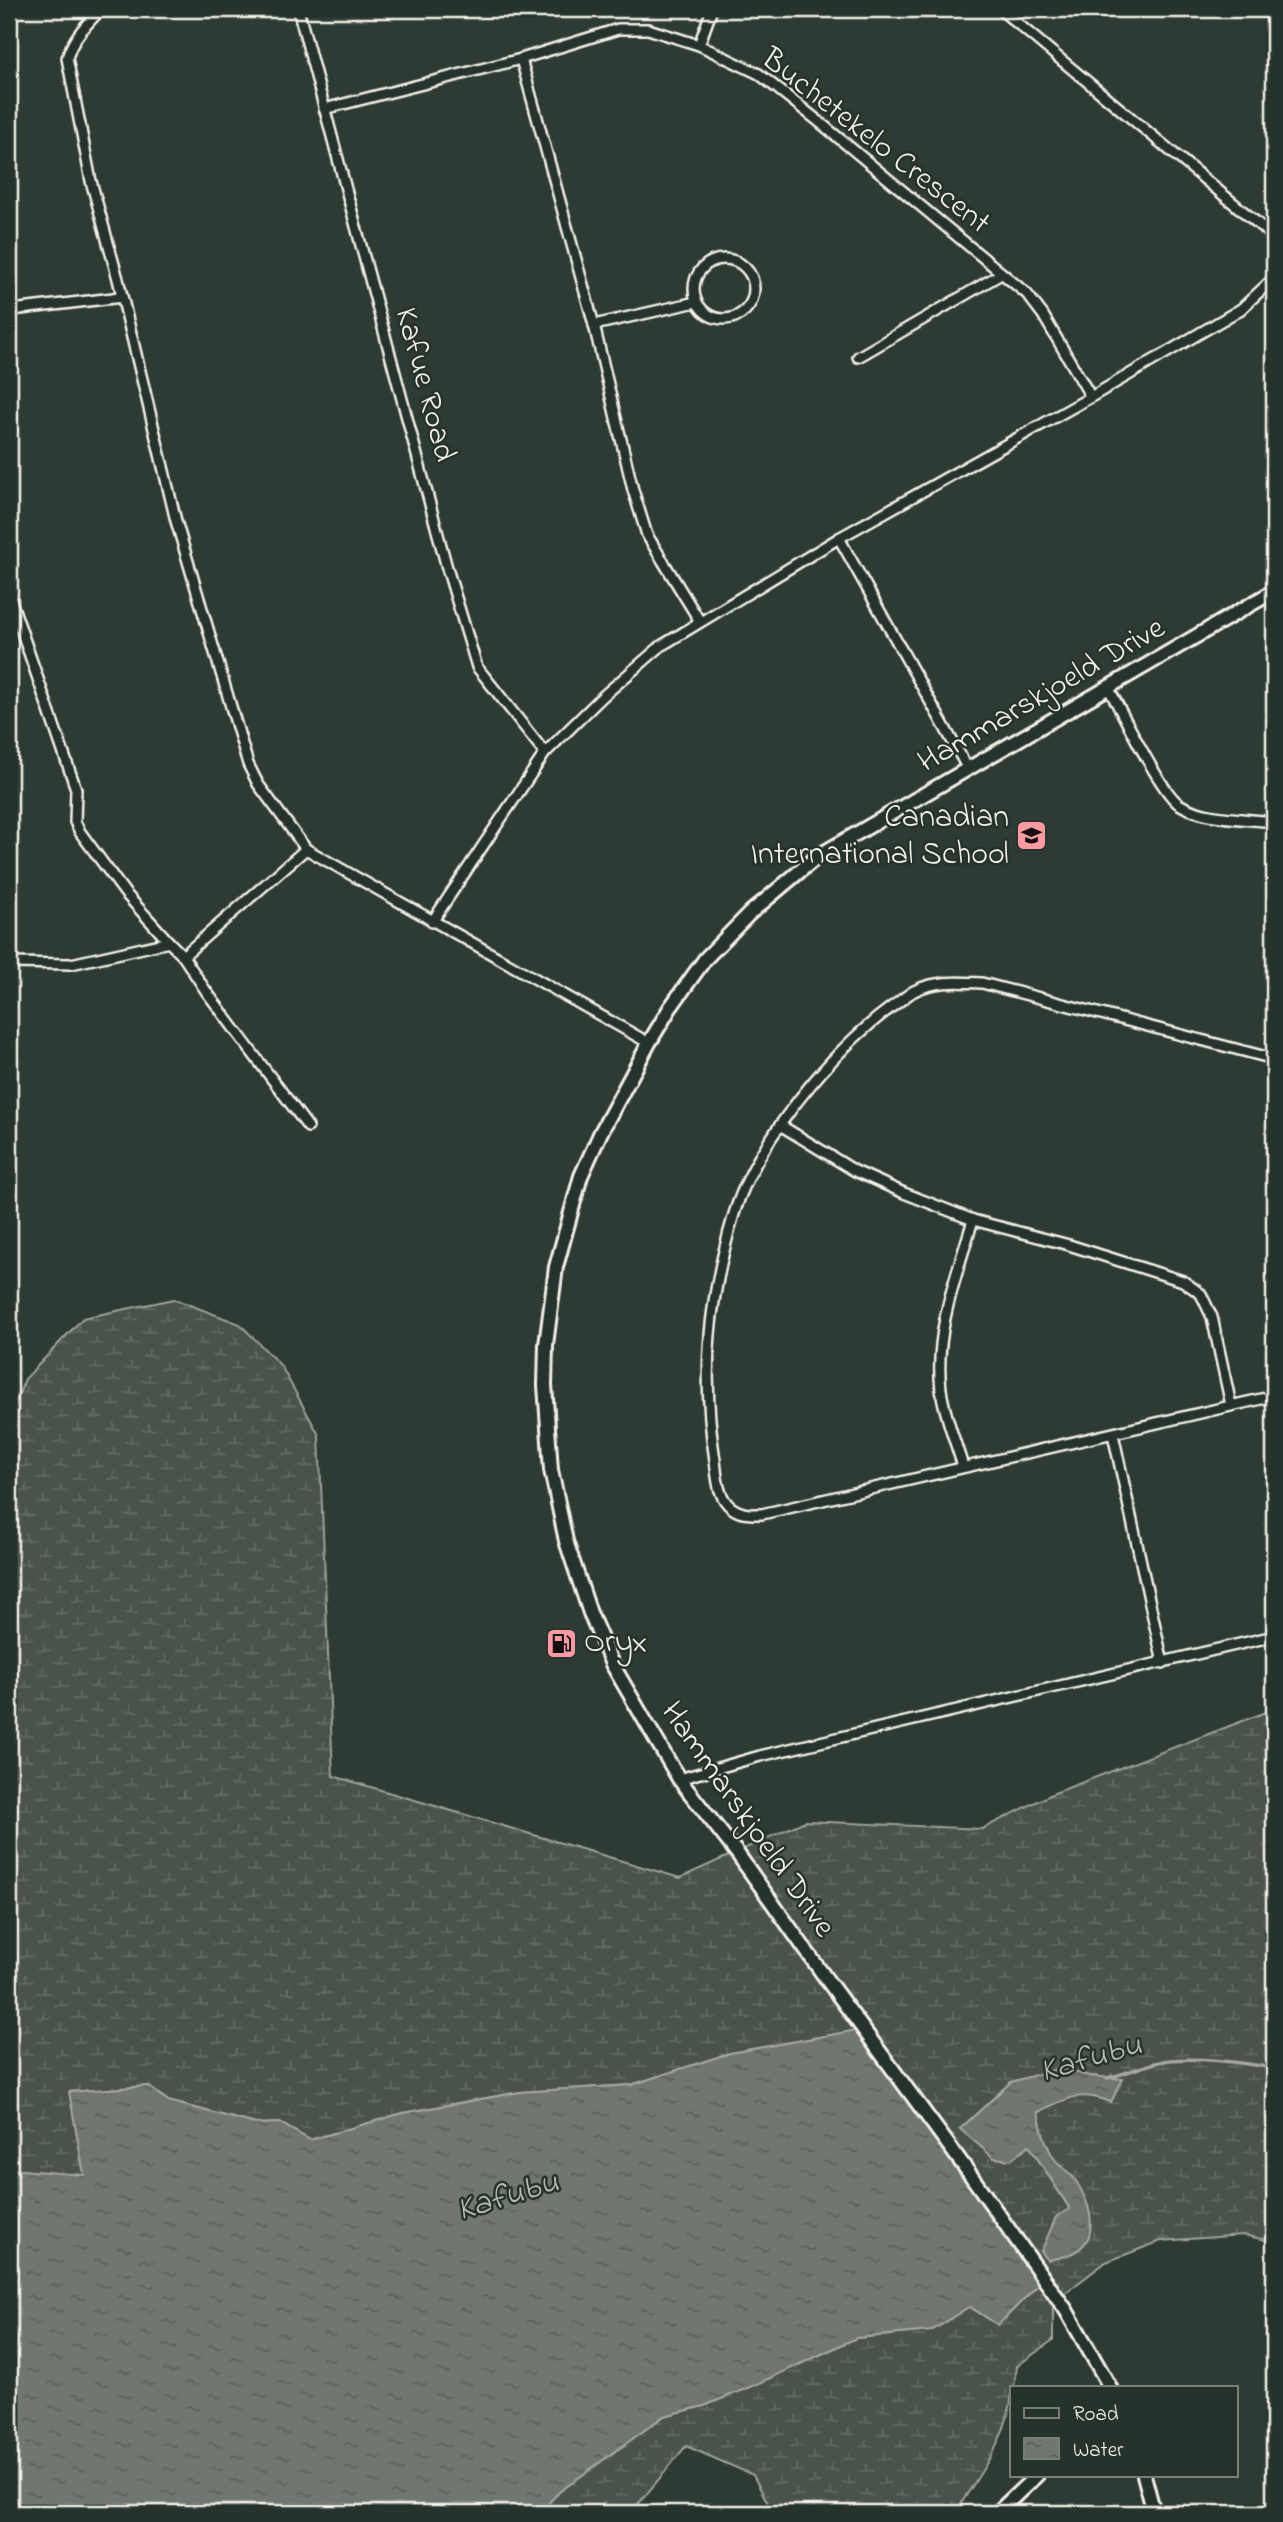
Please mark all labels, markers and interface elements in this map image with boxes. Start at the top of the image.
street label: Buchetekelo Crescent [749,37,1000,247]
street label: Kafue Road [381,303,467,467]
street label: Hammarskjoeld Drive [910,606,1175,786]
place label: Canadian International School [750,795,1009,879]
school or university icon: Canadian International School [1015,819,1049,853]
place label: Oryx [584,1620,647,1667]
fuel station icon: Oryx [544,1626,578,1660]
street label: Hammarskjoeld Drive [648,1692,847,1948]
water label: Kafubu [1034,2022,1148,2096]
water label: Kafubu [451,2159,565,2235]
legend [1010,2386,1238,2476]
text: Road [1073,2400,1119,2430]
text: Water [1073,2436,1124,2466]

